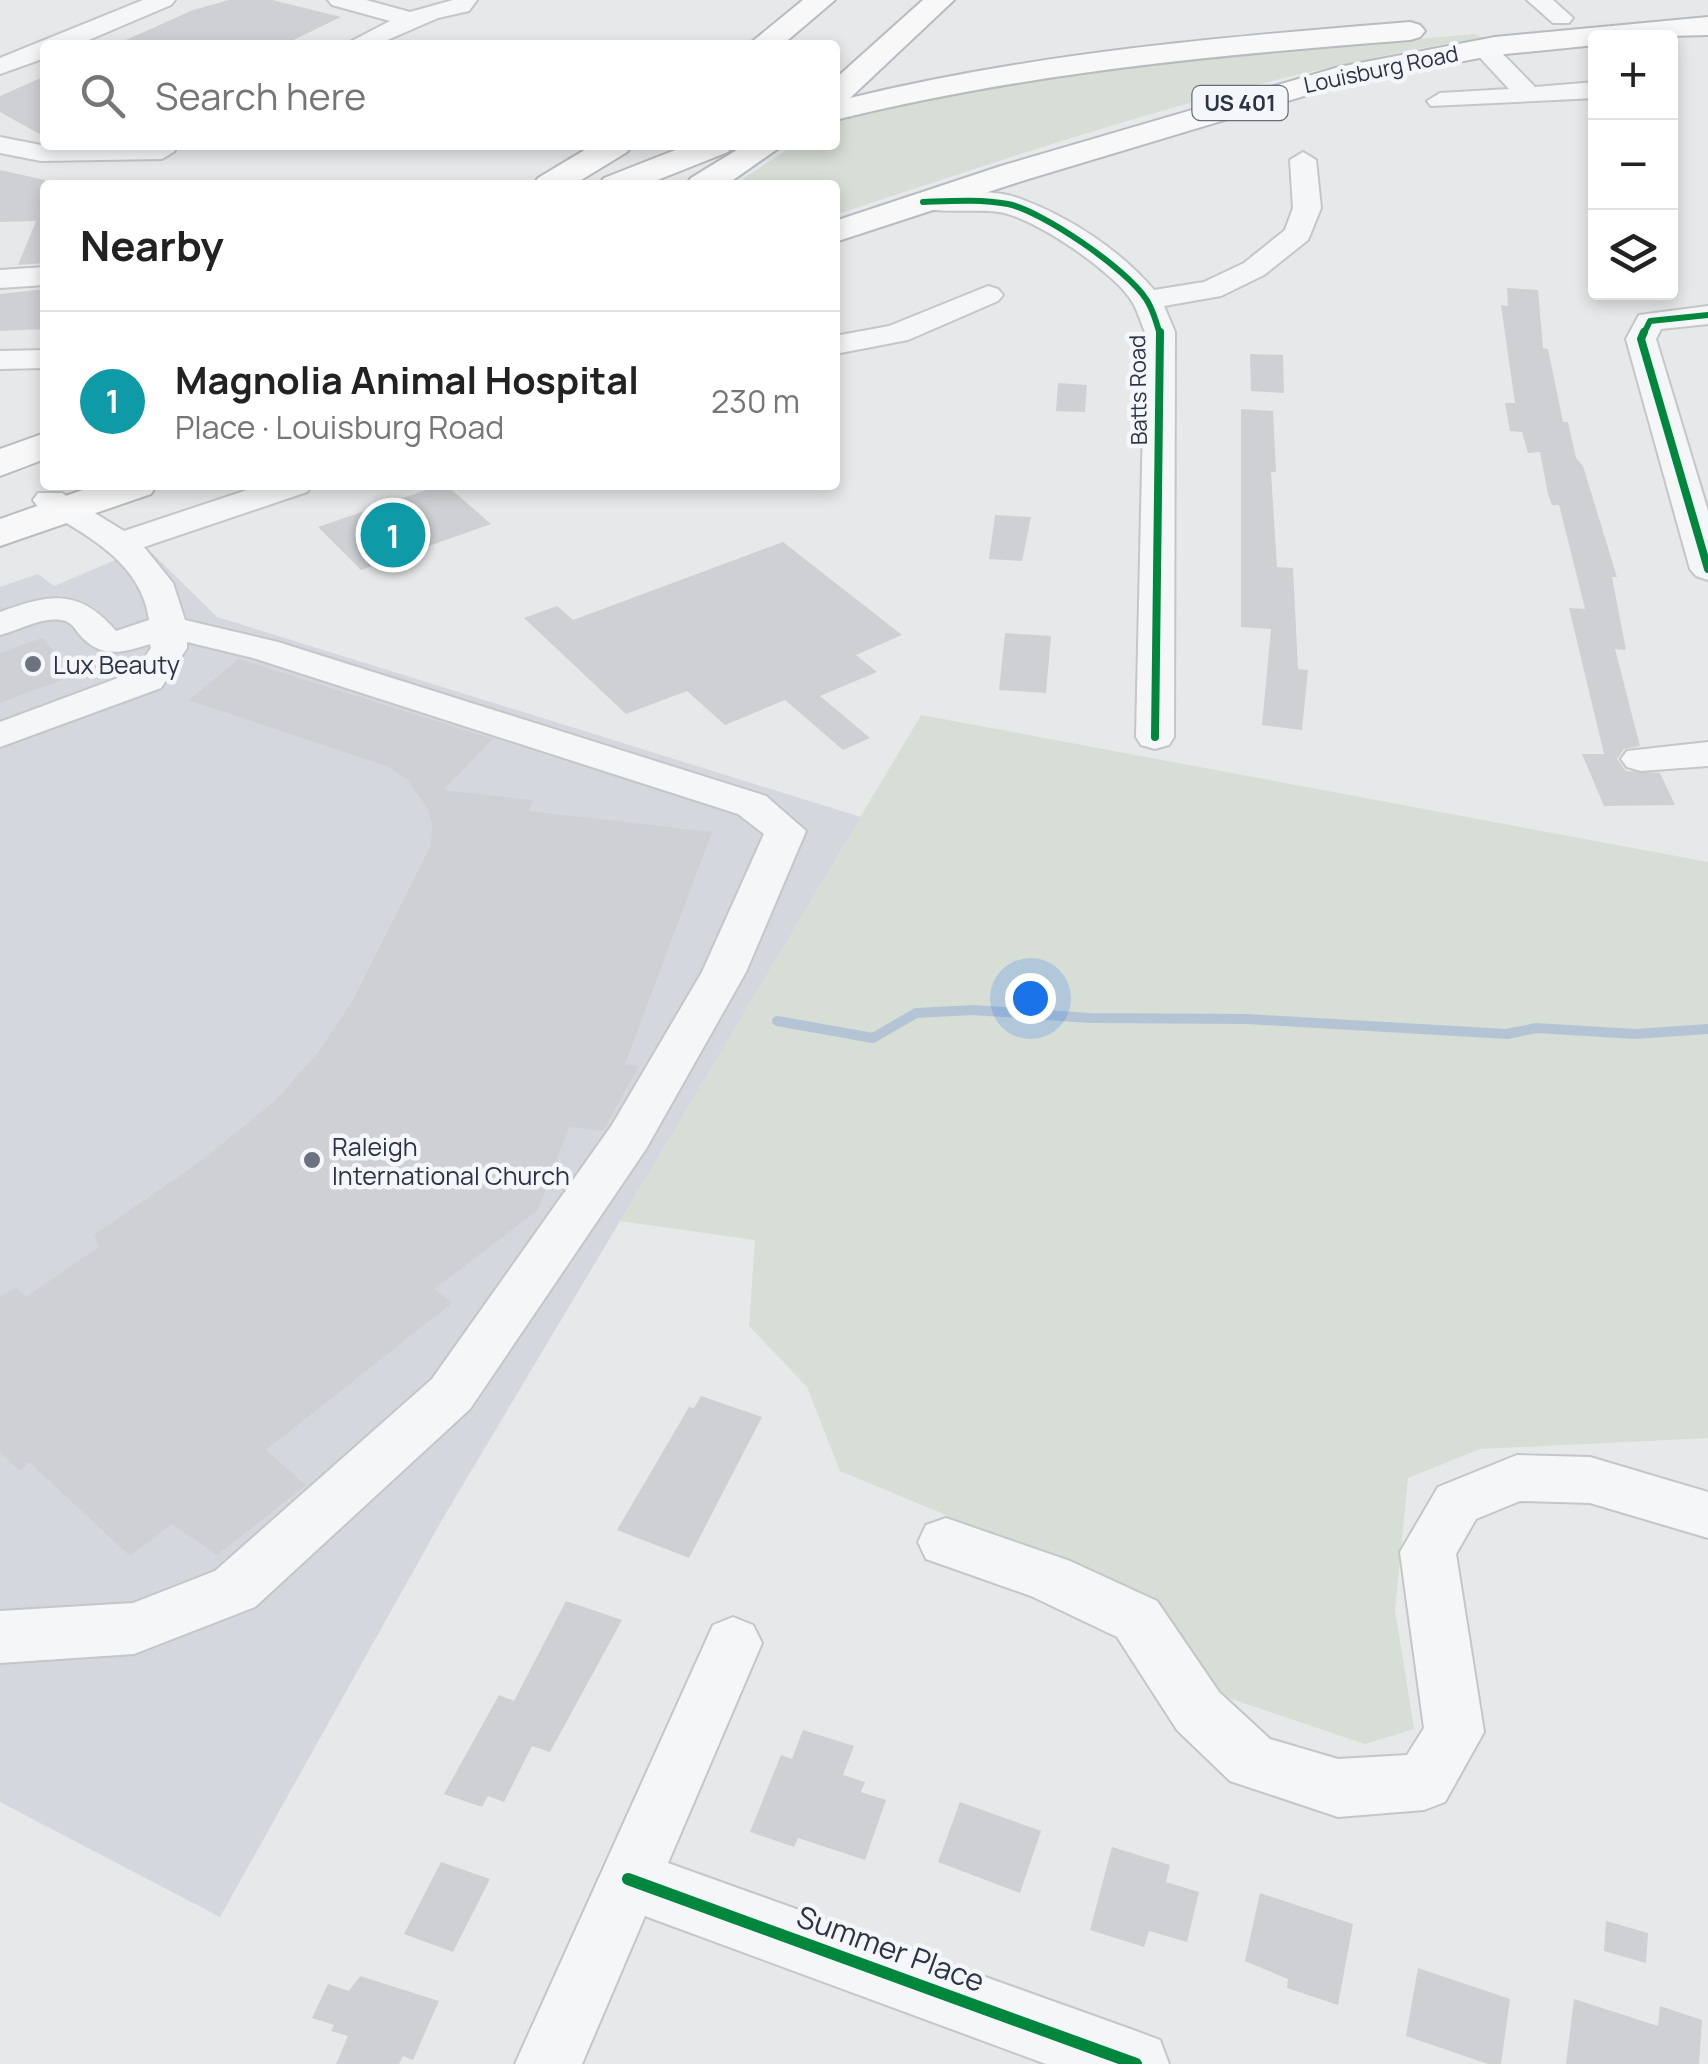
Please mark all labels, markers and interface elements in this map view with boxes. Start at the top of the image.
map controls [1588,30,1678,300]
button: + [1588,30,1678,120]
street label: Louisburg Road [1301,38,1461,100]
search box [40,40,840,150]
icon: search [75,68,130,123]
text: Search here [155,69,366,121]
road number: US 401 [1192,86,1288,120]
button: − [1588,120,1678,210]
button: layers [1588,210,1678,300]
text: Nearby [80,216,224,274]
street label: Batts Road [1122,335,1154,445]
text: Magnolia Animal Hospital [175,353,639,405]
text: 1 [105,379,120,423]
text: 230 m [711,379,800,423]
text: Place · Louisburg Road [175,405,504,449]
pin: 1 [360,498,426,572]
place label: Lux Beauty [53,647,180,682]
marker: Lux Beauty [22,653,44,675]
your location [1005,973,1056,1024]
place label: Raleigh International Church [332,1129,570,1193]
marker: Raleigh International Church [301,1149,323,1171]
street label: Summer Place [791,1895,991,2001]

